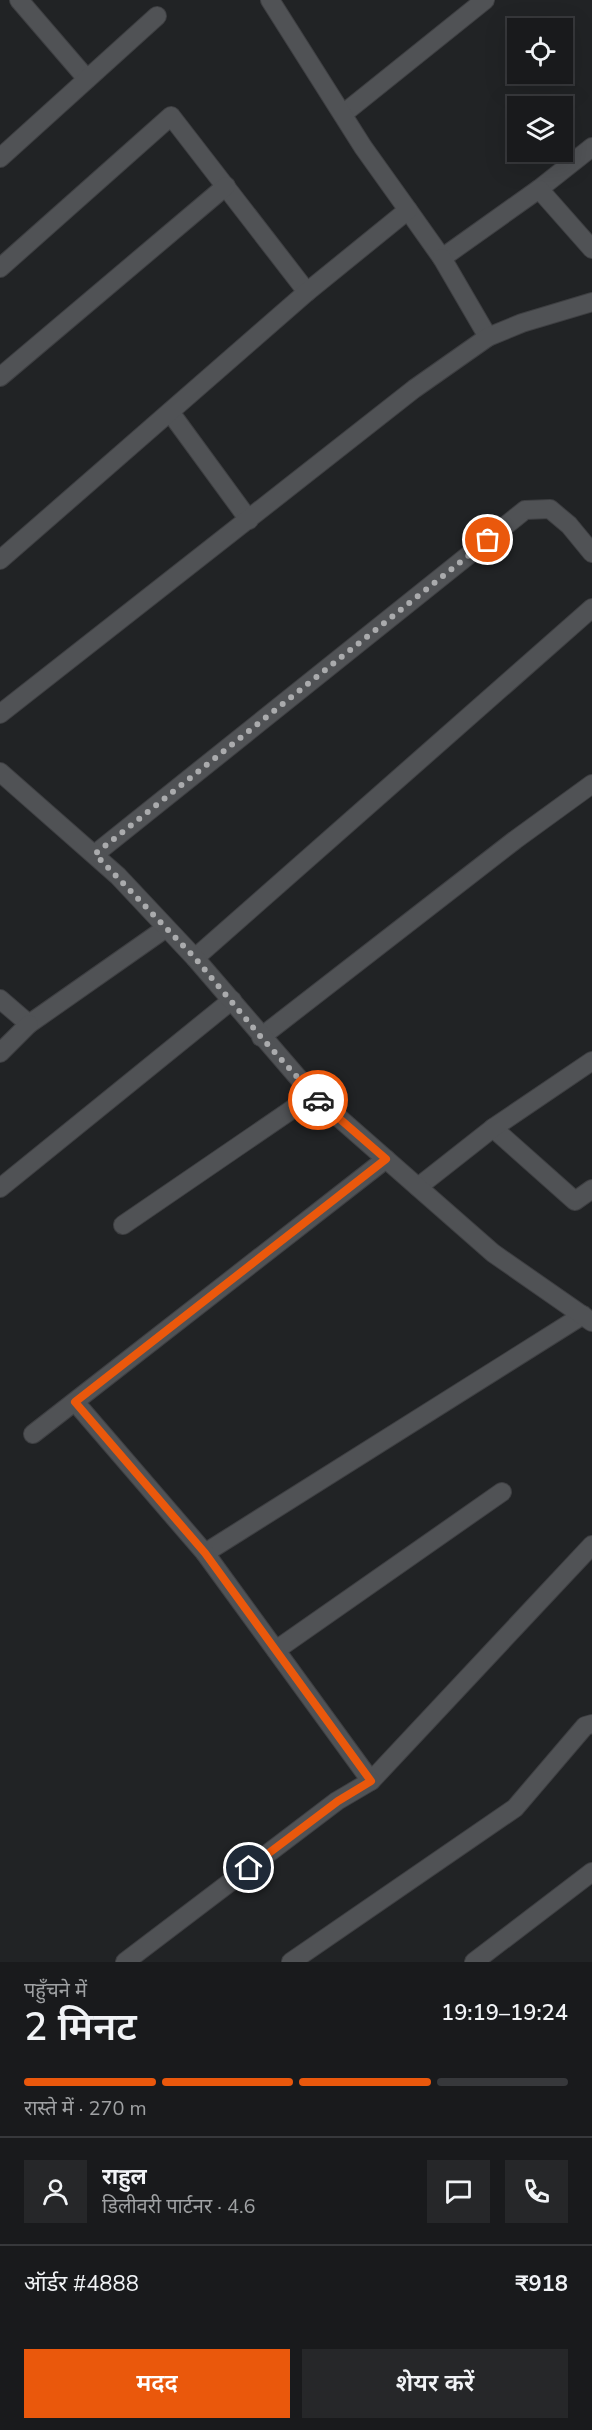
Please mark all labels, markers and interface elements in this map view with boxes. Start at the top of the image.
map controls [507,18,573,162]
button: locate [507,18,573,84]
button: layers [507,96,573,162]
pin [462,514,513,565]
icon: bag [471,523,504,556]
courier [288,1070,348,1130]
icon: car [302,1084,335,1117]
pin [223,1842,274,1893]
icon: home [232,1851,265,1884]
text: पहुँचने में [24,1977,87,2004]
text: 19:19–19:24 [441,1998,568,2028]
text: 2 मिनट [24,2001,137,2054]
text: रास्ते में · 270 m [24,2095,147,2122]
button: person [24,2160,87,2223]
button: chat [427,2160,490,2223]
button: phone [505,2160,568,2223]
text: राहुल [102,2162,147,2192]
text: डिलीवरी पार्टनर · 4.6 [102,2193,256,2220]
text: ऑर्डर #4888 [24,2269,139,2299]
text: ₹918 [515,2269,568,2299]
button: मदद [24,2349,290,2418]
button: शेयर करें [302,2349,568,2418]

